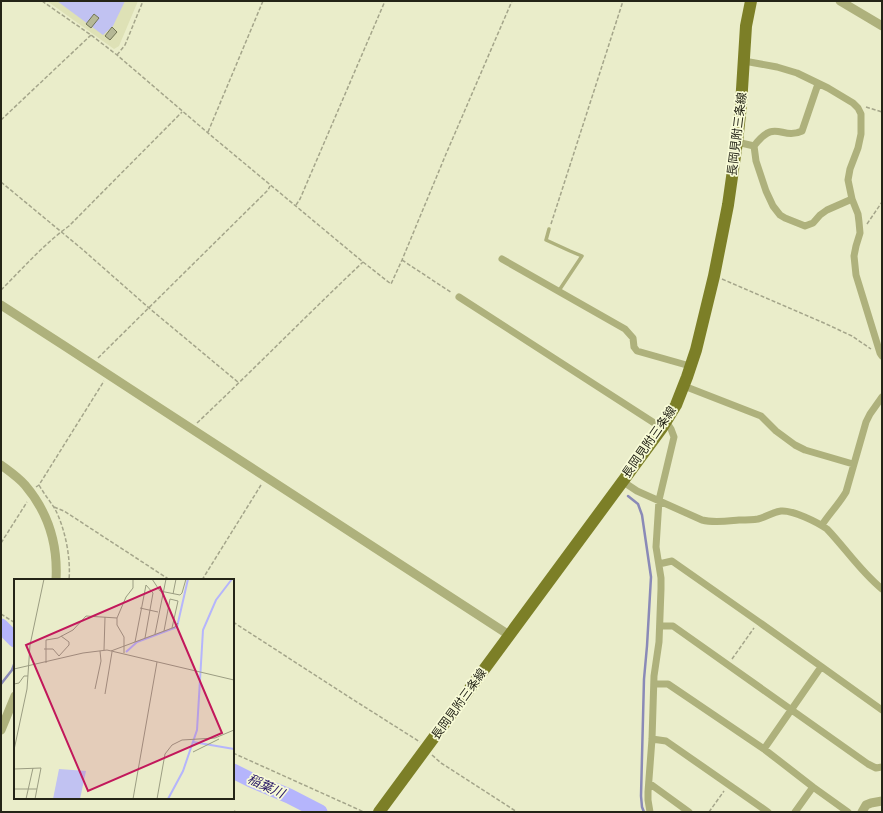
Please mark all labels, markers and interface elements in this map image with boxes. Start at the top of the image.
street label: 長岡見附三条線 [725,91,749,177]
street label: 長岡見附三条線 [619,404,679,480]
inset map [14,579,234,799]
street label: 長岡見附三条線 [429,666,489,742]
water label: 稲葉川 [245,771,289,802]

